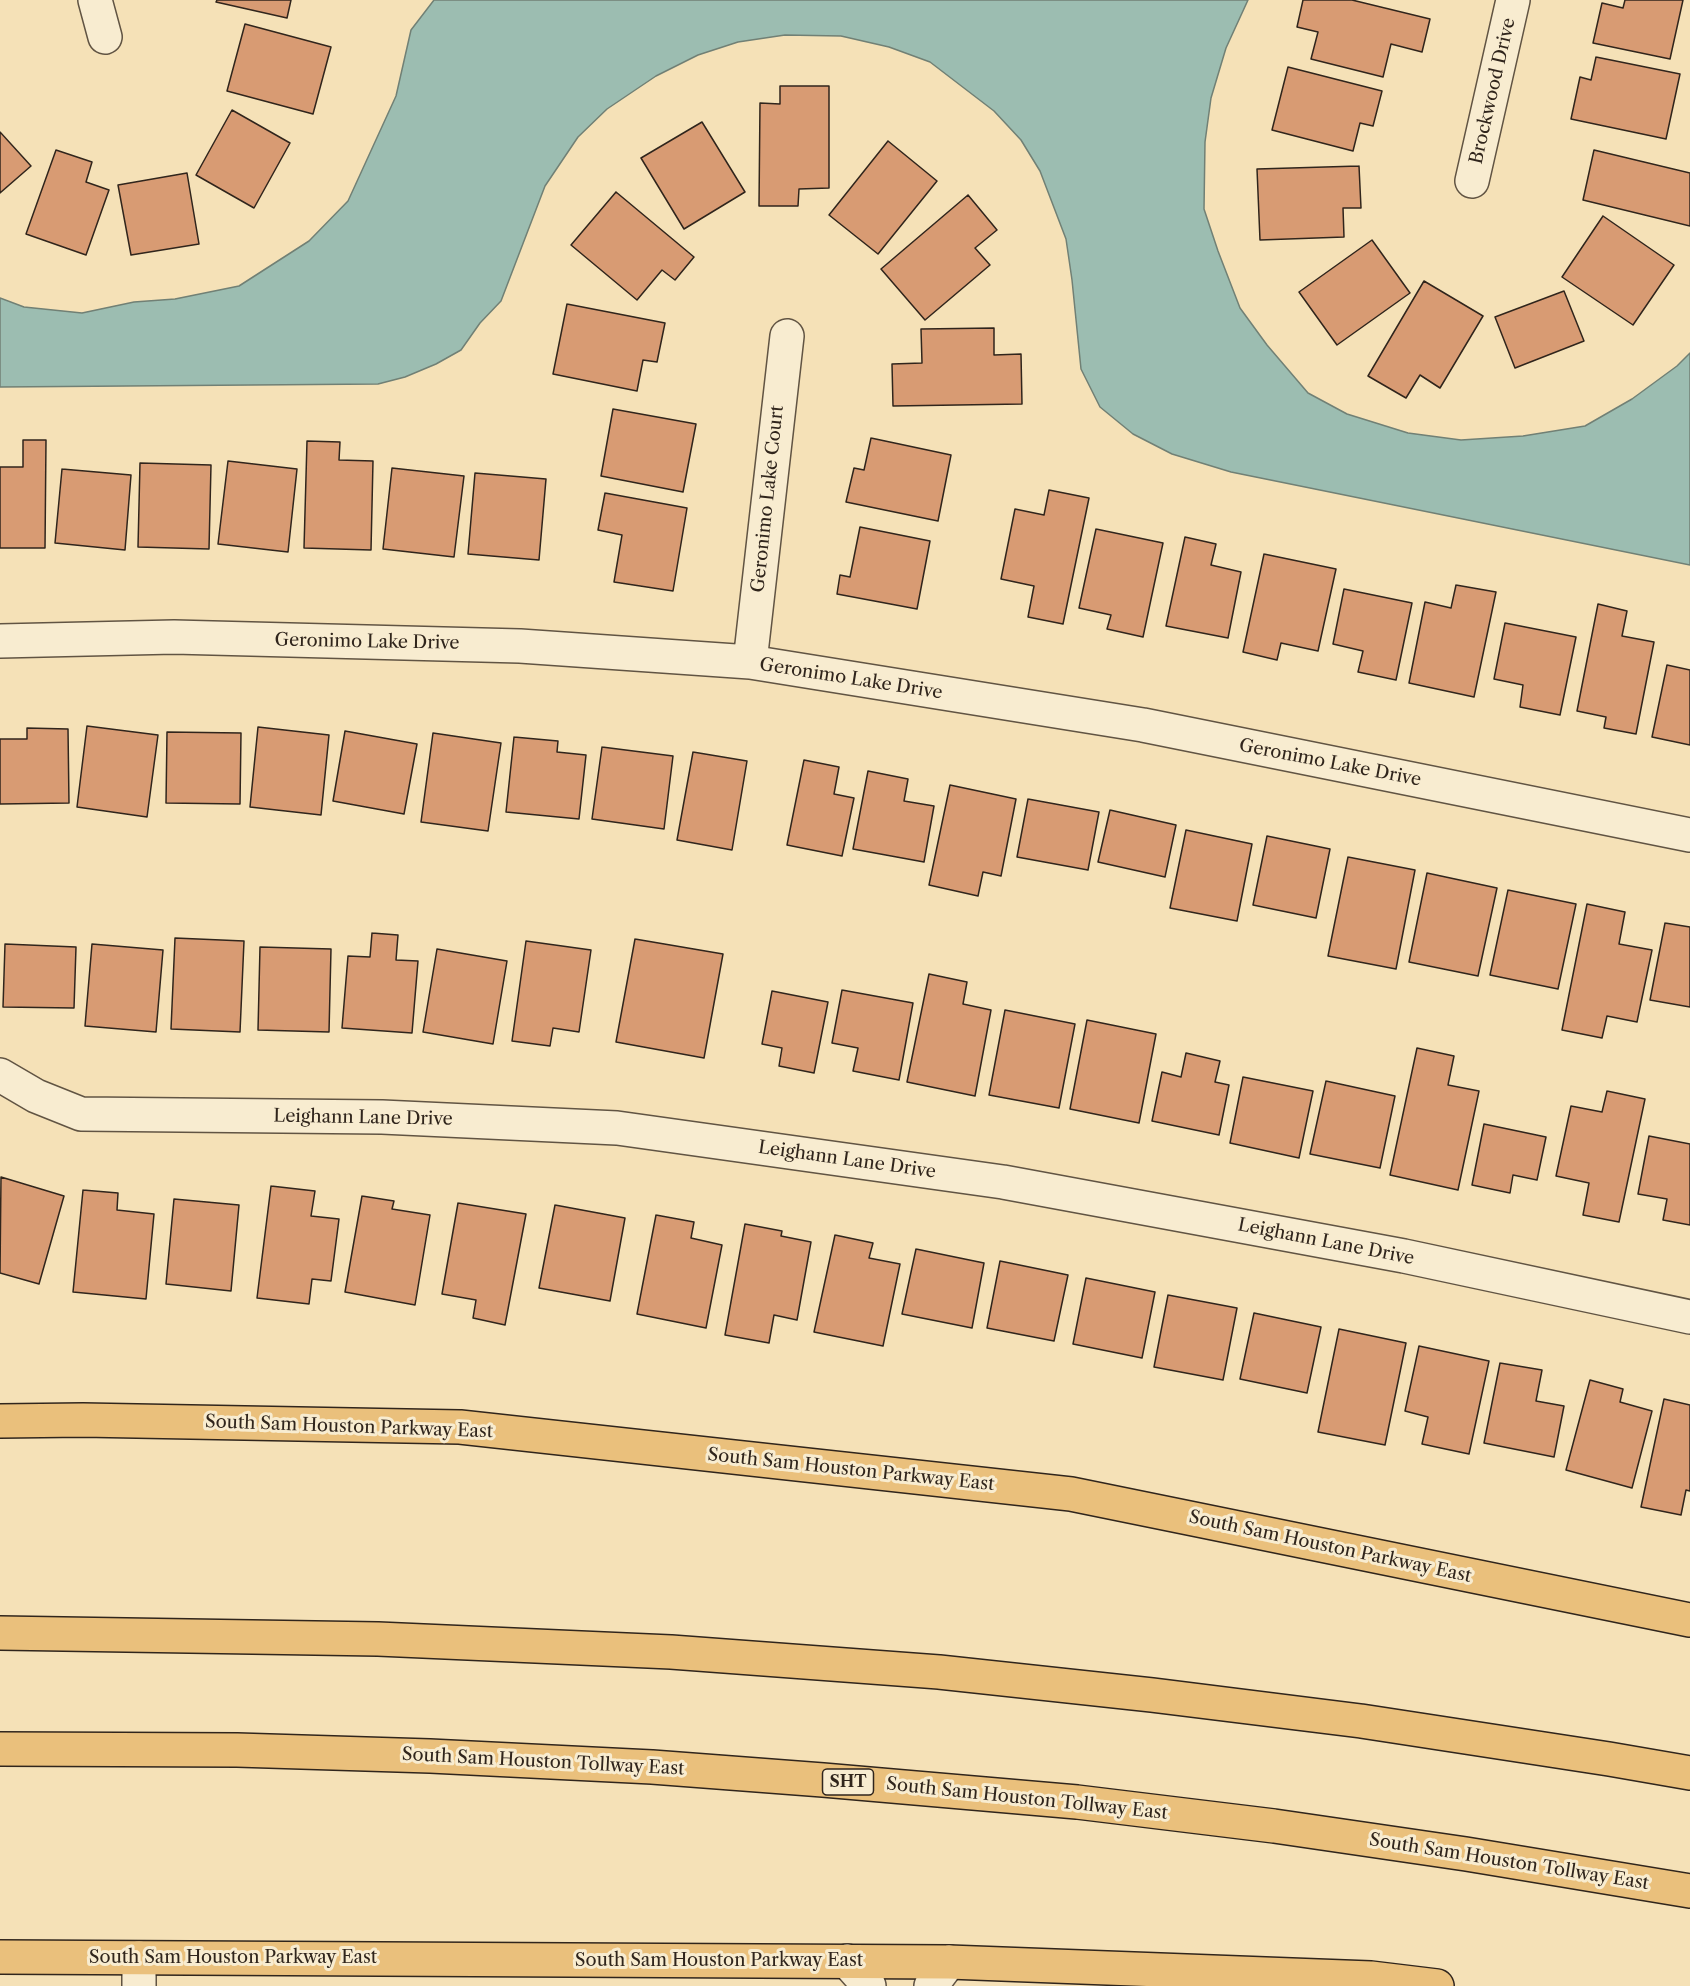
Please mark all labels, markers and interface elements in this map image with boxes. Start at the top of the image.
street label: Brockwood Drive [1466,16,1520,166]
street label: Geronimo Lake Court [747,404,789,594]
street label: Geronimo Lake Drive [274,630,460,654]
street label: Geronimo Lake Drive [758,654,944,704]
street label: Geronimo Lake Drive [1237,735,1423,791]
street label: Leighann Lane Drive [273,1106,453,1130]
street label: Leighann Lane Drive [757,1137,937,1183]
street label: Leighann Lane Drive [1236,1214,1416,1270]
street label: South Sam Houston Parkway East [205,1411,493,1443]
street label: South Sam Houston Parkway East [706,1444,996,1496]
street label: South Sam Houston Parkway East [1187,1506,1473,1588]
street label: South Sam Houston Tollway East [401,1744,685,1780]
road number: SHT [822,1769,874,1795]
street label: South Sam Houston Tollway East [885,1773,1169,1825]
street label: South Sam Houston Tollway East [1368,1829,1650,1895]
street label: South Sam Houston Parkway East [89,1947,377,1969]
street label: South Sam Houston Parkway East [575,1950,863,1972]

